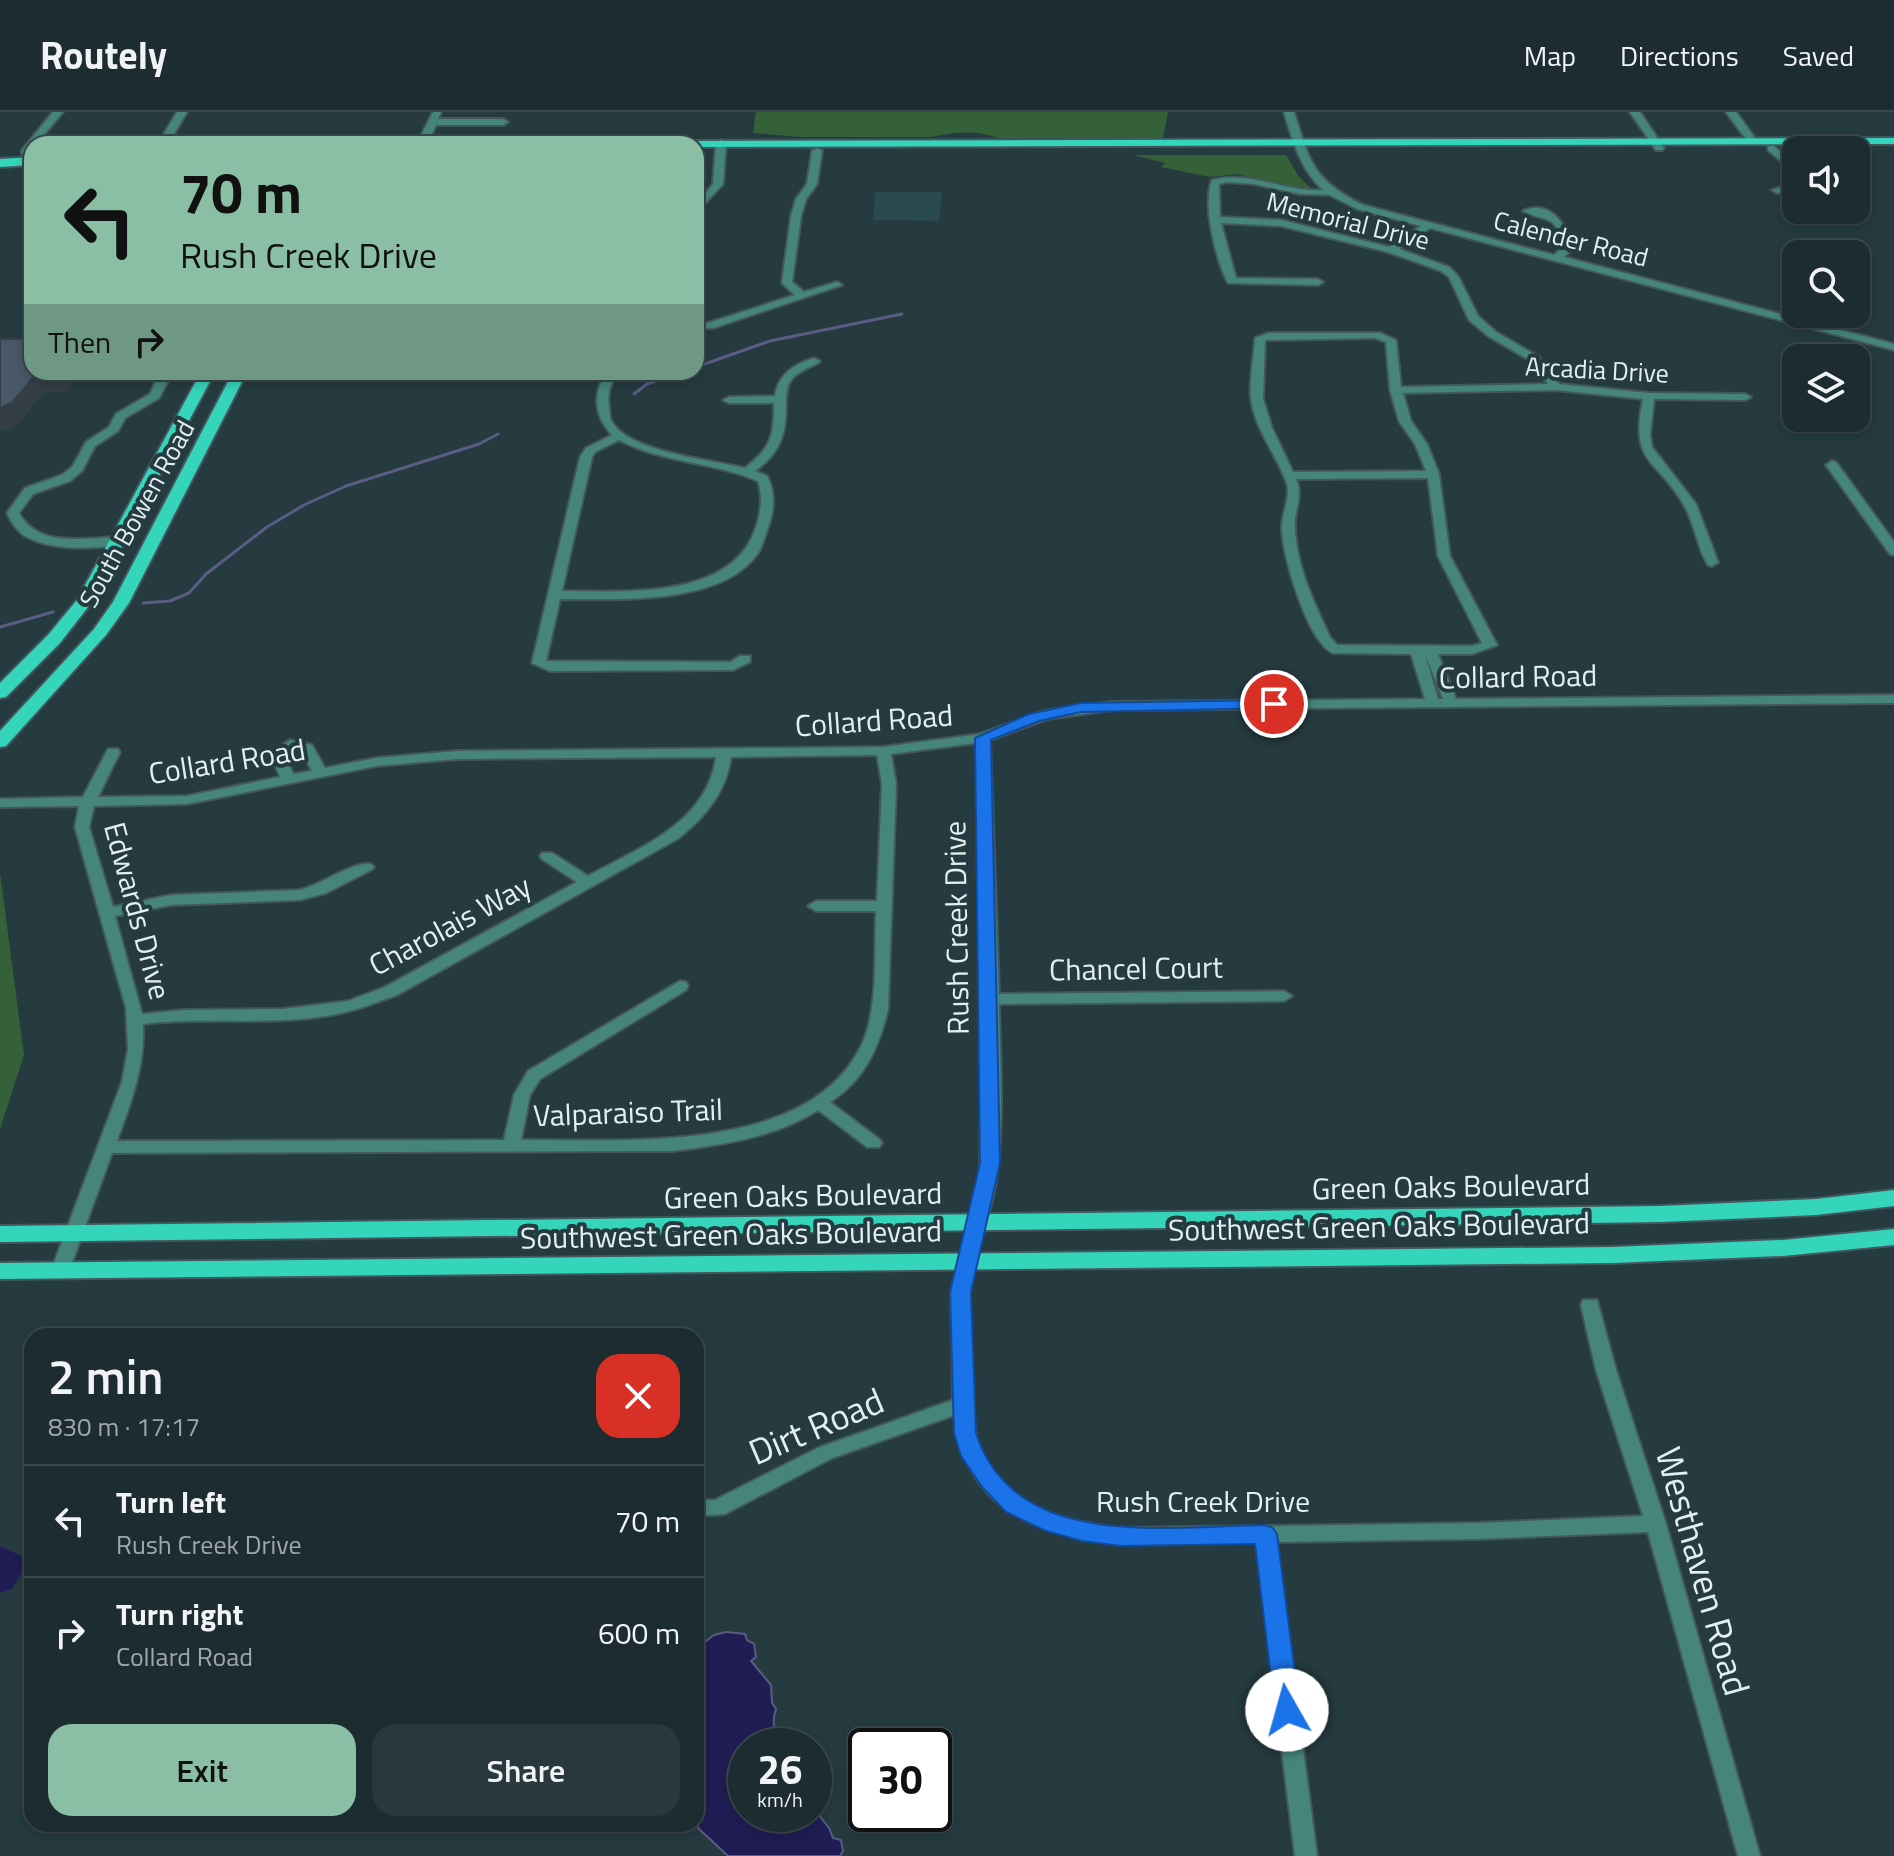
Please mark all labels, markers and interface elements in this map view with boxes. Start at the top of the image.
text: Routely [40,26,167,84]
text: Map [1524,34,1576,77]
text: Directions [1620,34,1739,77]
text: Saved [1783,34,1854,77]
map controls [1782,136,1870,432]
button: sound [1782,136,1870,224]
text: 70 m [180,150,302,235]
icon: left [48,168,152,272]
street label: Memorial Drive [1263,181,1434,260]
street label: Calender Road [1490,200,1653,277]
text: Rush Creek Drive [180,227,437,282]
button: search [1782,240,1870,328]
text: Then [48,319,111,365]
icon: right [127,320,171,364]
button: layers [1782,344,1870,432]
street label: Arcadia Drive [1524,346,1670,393]
street label: South Bowen Road [69,413,204,615]
street label: Collard Road [1439,652,1597,700]
pin [1240,670,1308,738]
icon: arrive [1252,682,1296,726]
street label: Collard Road [793,692,954,748]
street label: Collard Road [145,726,309,796]
street label: Edwards Drive [92,817,184,1005]
street label: Rush Creek Drive [931,821,981,1035]
street label: Charolais Way [360,863,539,987]
street label: Chancel Court [1049,943,1224,993]
street label: Valparaiso Trail [532,1086,724,1138]
street label: Green Oaks Boulevard [1311,1161,1591,1211]
street label: Green Oaks Boulevard [663,1170,943,1220]
street label: Southwest Green Oaks Boulevard [1168,1199,1590,1253]
street label: Southwest Green Oaks Boulevard [520,1207,942,1261]
text: 2 min [48,1340,163,1413]
button: close [596,1354,680,1438]
street label: Dirt Road [740,1372,892,1479]
text: 830 m · 17:17 [48,1407,200,1446]
street label: Westhaven Road [1642,1440,1765,1702]
street label: Rush Creek Drive [1096,1478,1310,1524]
text: Turn left [116,1479,226,1525]
text: 70 m [615,1498,680,1544]
icon: left [48,1499,92,1543]
text: Rush Creek Drive [116,1525,302,1564]
text: Turn right [116,1591,244,1637]
text: 600 m [598,1610,680,1656]
icon: right [48,1611,92,1655]
text: Collard Road [116,1637,253,1676]
position arrow [1245,1668,1329,1752]
button: Exit [48,1724,356,1816]
button: Share [372,1724,680,1816]
speed limit sign: 30 [848,1728,952,1832]
text: 26 [758,1739,802,1800]
text: km/h [757,1784,803,1815]

